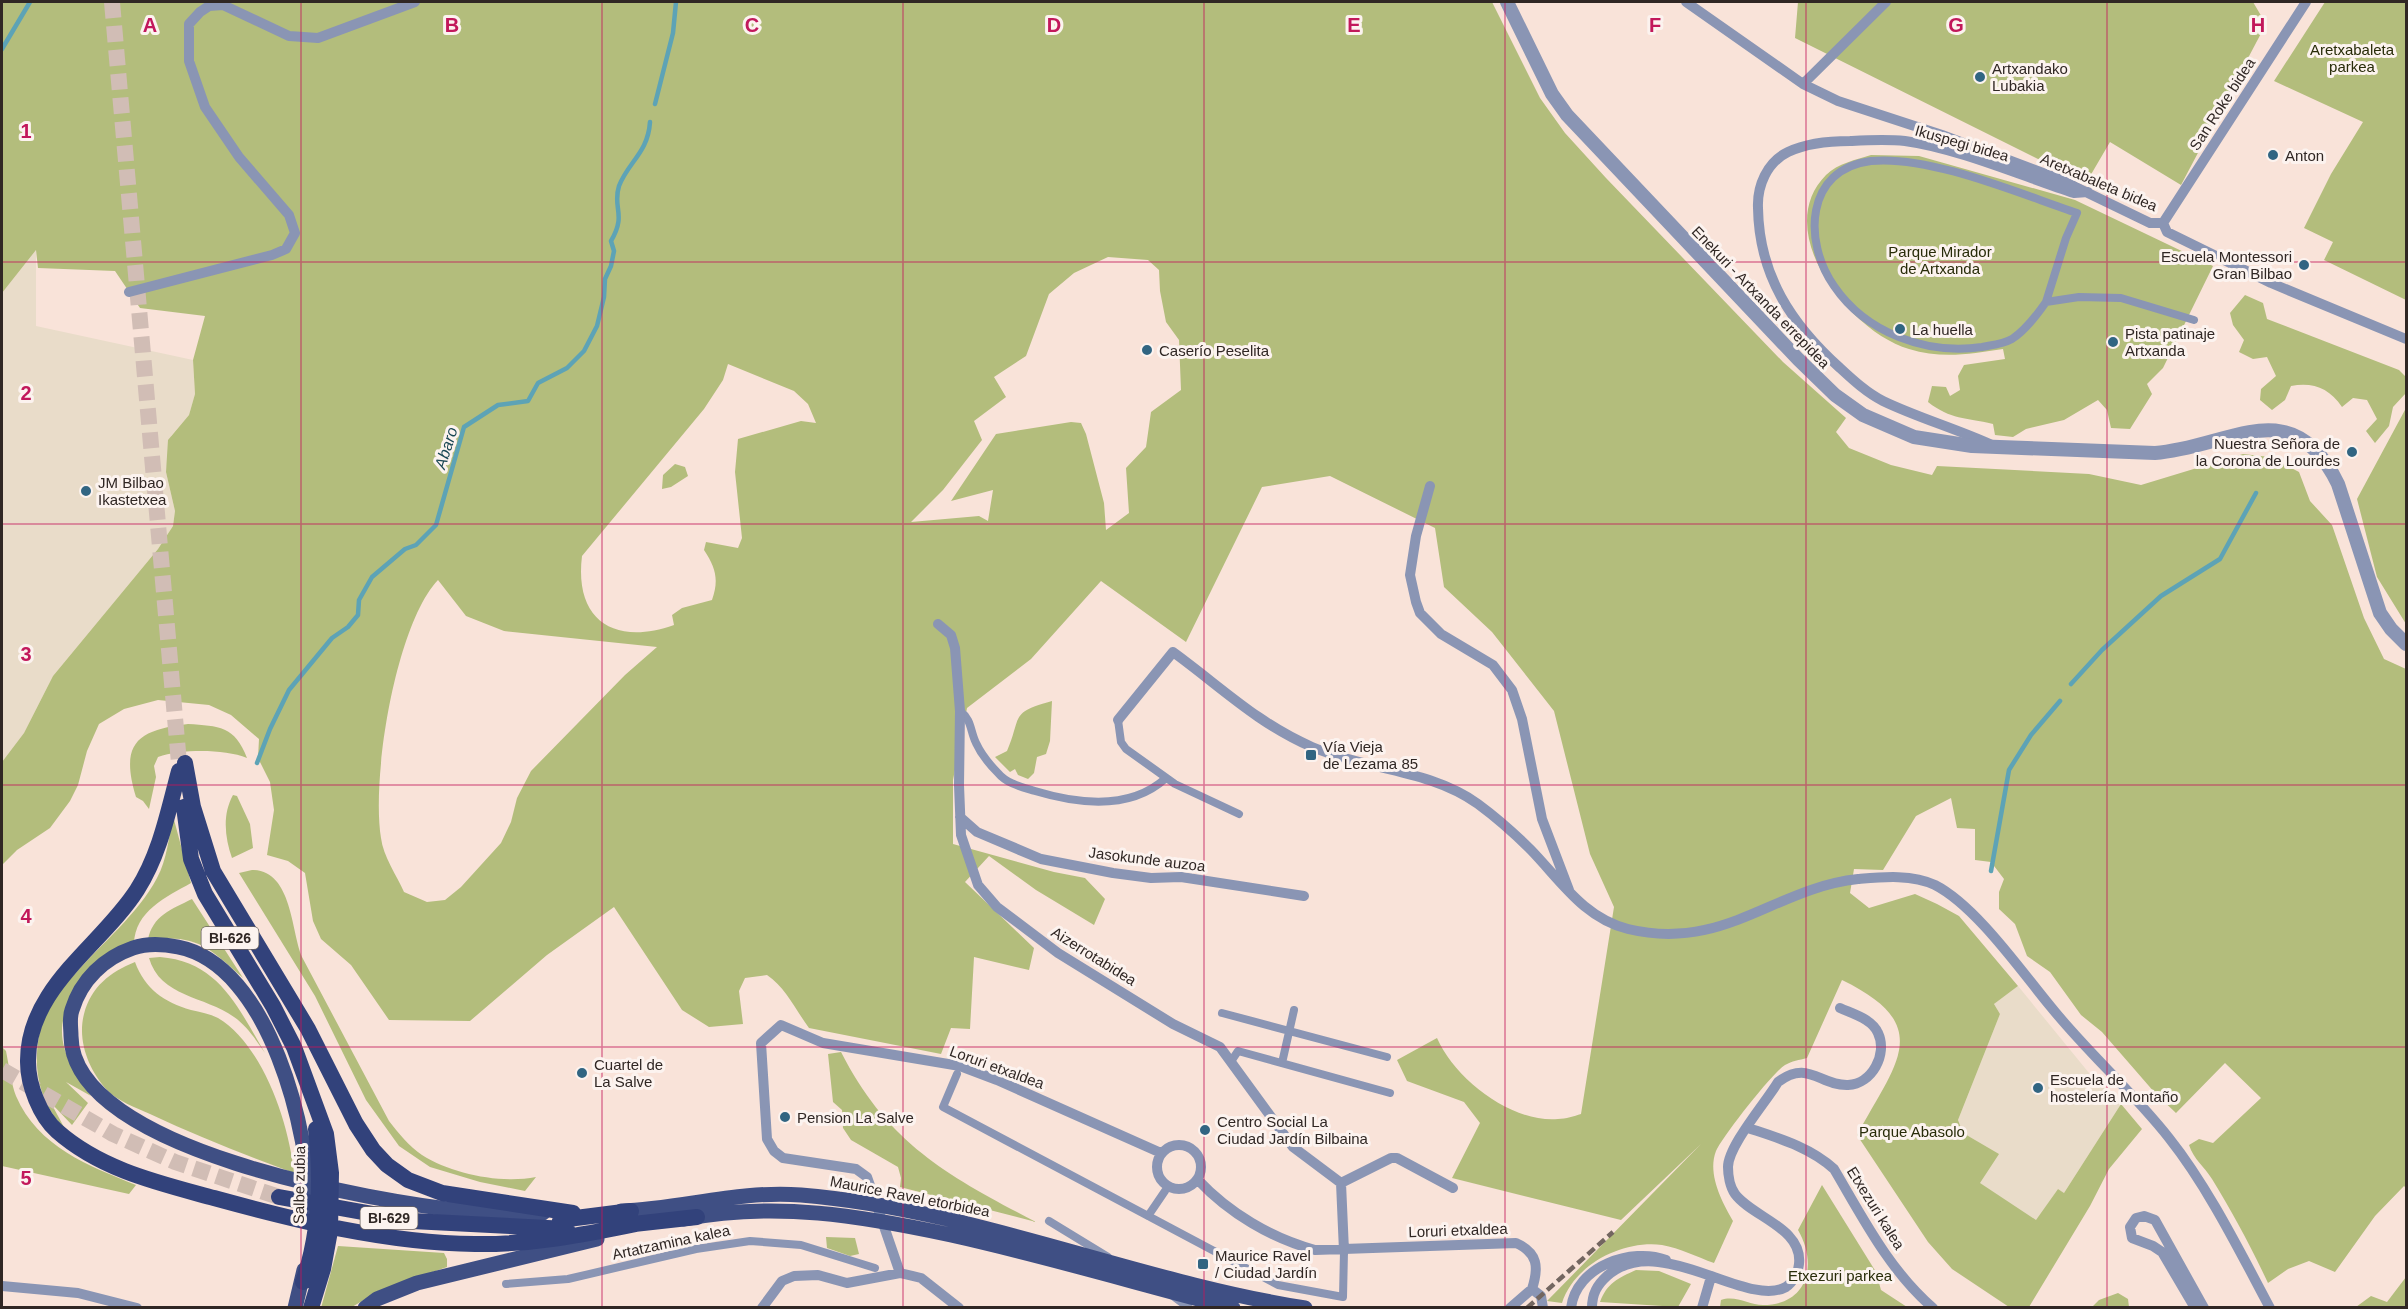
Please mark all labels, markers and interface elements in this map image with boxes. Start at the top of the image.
text: A [143,14,157,36]
text: B [445,14,459,36]
text: C [745,14,759,36]
text: D [1047,14,1061,36]
text: E [1347,14,1361,36]
text: F [1649,14,1661,36]
text: G [1948,14,1964,36]
text: H [2251,14,2265,36]
park label: Aretxabaleta parkea [2310,41,2395,75]
street label: San Roke bidea [2186,54,2259,153]
place label: Artxandako Lubakia [1992,60,2068,94]
marker: Artxandako Lubakia [1973,70,1987,84]
text: 1 [20,120,32,142]
street label: Ikuspegi bidea [1913,121,2011,165]
place label: Anton [2285,147,2324,164]
marker: Anton [2266,148,2280,162]
street label: Aretxabaleta bidea [2038,150,2160,215]
street label: Enekuri - Artxanda errepidea [1689,222,1834,372]
park label: Parque Mirador de Artxanda [1888,243,1992,277]
place label: Escuela Montessori Gran Bilbao [2161,248,2292,282]
marker: Escuela Montessori Gran Bilbao [2297,258,2311,272]
place label: La huella [1912,321,1974,338]
marker: La huella [1893,322,1907,336]
place label: Pista patinaje Artxanda [2125,325,2215,359]
marker: Pista patinaje Artxanda [2106,335,2120,349]
place label: Caserío Peselita [1159,342,1270,359]
marker: Caserío Peselita [1140,343,1154,357]
text: 2 [20,382,32,404]
water label: Abaro [431,425,461,472]
place label: Nuestra Señora de la Corona de Lourdes [2196,435,2340,469]
marker: Nuestra Señora de la Corona de Lourdes [2345,445,2359,459]
place label: JM Bilbao Ikastetxea [98,474,167,508]
marker: JM Bilbao Ikastetxea [79,484,93,498]
text: 3 [20,643,32,665]
place label: Vía Vieja de Lezama 85 [1323,738,1418,772]
marker: Vía Vieja de Lezama 85 [1304,748,1318,762]
street label: Jasokunde auzoa [1088,843,1207,875]
text: 4 [20,905,32,927]
street label: Aizerrotabidea [1048,923,1140,989]
road number: BI-626 [202,927,258,949]
street label: Loruri etxaldea [947,1042,1047,1092]
place label: Cuartel de La Salve [594,1056,663,1090]
marker: Cuartel de La Salve [575,1066,589,1080]
place label: Escuela de hostelería Montaño [2050,1071,2178,1105]
marker: Escuela de hostelería Montaño [2031,1081,2045,1095]
place label: Pension La Salve [797,1109,914,1126]
marker: Pension La Salve [778,1110,792,1124]
place label: Centro Social La Ciudad Jardín Bilbaina [1217,1113,1369,1147]
marker: Centro Social La Ciudad Jardín Bilbaina [1198,1123,1212,1137]
park label: Parque Abasolo [1859,1123,1965,1140]
street label: Salbe zubia [290,1145,308,1224]
street label: Etxezuri kalea [1844,1164,1909,1253]
text: 5 [20,1167,32,1189]
street label: Maurice Ravel etorbidea [829,1172,992,1220]
road number: BI-629 [360,1207,418,1229]
street label: Loruri etxaldea [1408,1220,1509,1240]
street label: Artatzamina kalea [611,1221,732,1263]
place label: Maurice Ravel / Ciudad Jardín [1215,1247,1317,1281]
marker: Maurice Ravel / Ciudad Jardín [1196,1257,1210,1271]
park label: Etxezuri parkea [1788,1267,1893,1284]

